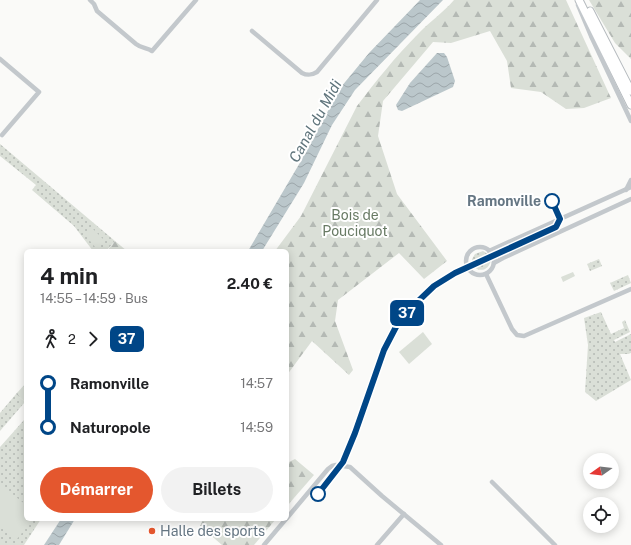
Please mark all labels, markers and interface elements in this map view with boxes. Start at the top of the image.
water label: Canal du Midi [285,76,345,165]
place label: Ramonville [467,193,541,209]
marker: Ramonville [544,193,560,209]
park label: Bois de Pouciquot [322,207,388,239]
text: 4 min [40,263,98,289]
text: 2.40 € [227,275,273,292]
text: 14:55 – 14:59 · Bus [40,291,148,306]
line badge: 37 [389,300,425,326]
text: 37 [398,305,416,321]
icon: walk [40,328,62,350]
icon: forward [82,328,104,350]
text: 37 [118,331,136,347]
text: 2 [68,332,76,347]
text: Ramonville [70,375,149,392]
text: 14:57 [240,376,273,391]
text: Naturopole [70,419,151,436]
text: 14:59 [240,420,273,435]
north arrow [583,453,619,489]
map controls [583,453,619,533]
button: Démarrer [40,467,153,513]
button: Billets [161,467,273,513]
unlabelled marker [310,486,326,502]
button: locate [583,497,619,533]
place label: Halle des sports [160,523,265,539]
marker: Halle des sports [147,526,157,536]

